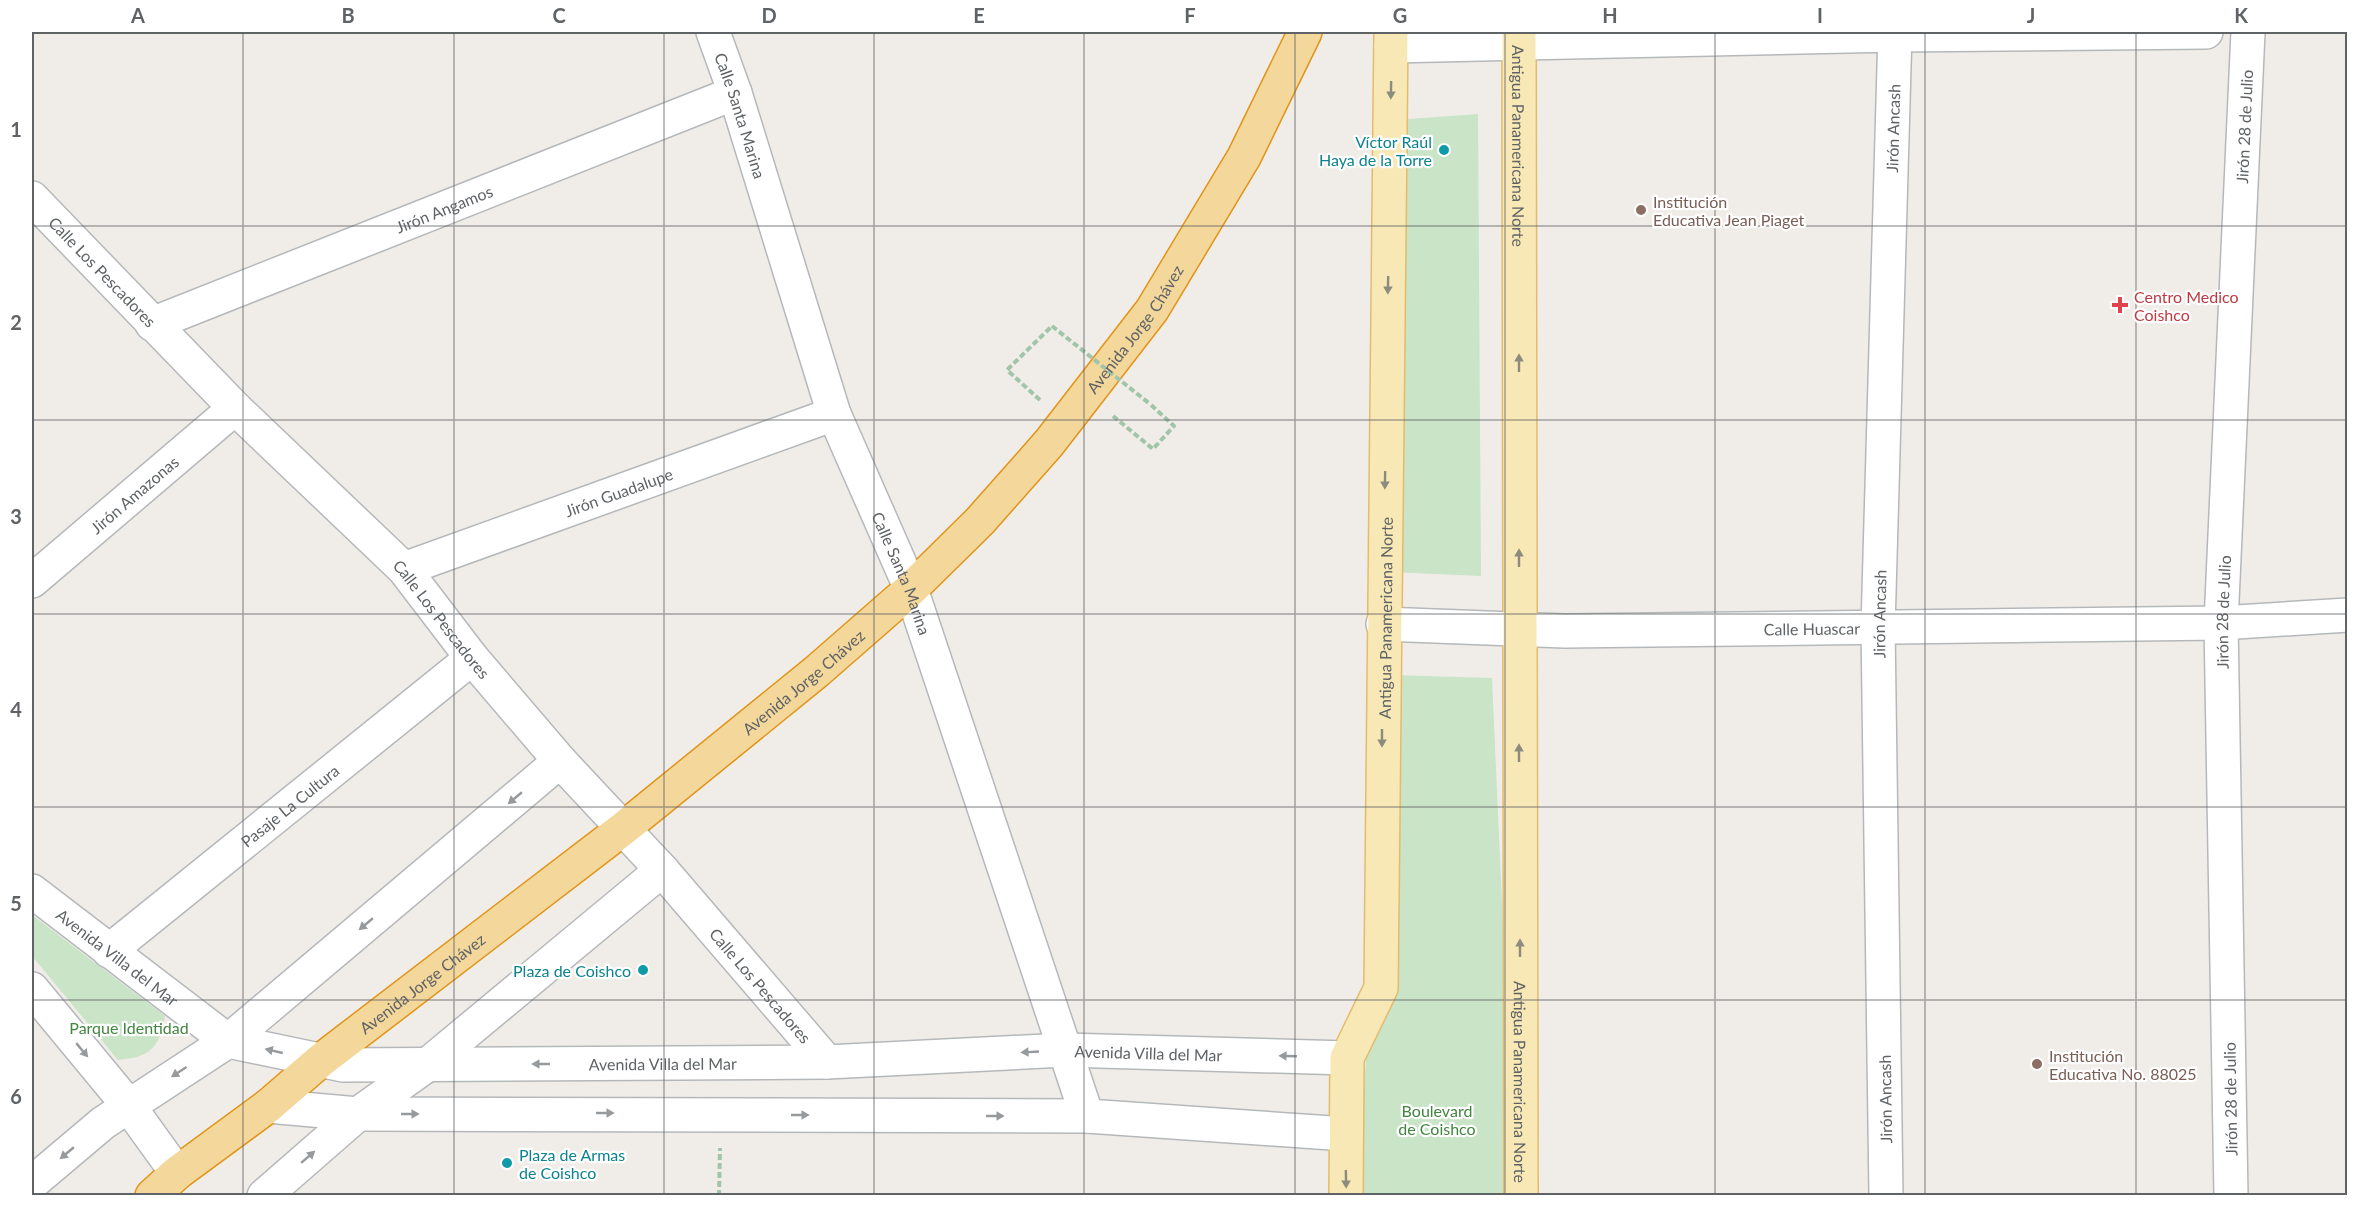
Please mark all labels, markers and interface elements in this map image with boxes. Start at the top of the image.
text: A [130,3,145,27]
text: B [341,3,355,27]
text: C [552,3,566,27]
text: D [761,3,777,27]
text: E [973,3,985,27]
text: F [1184,3,1196,27]
text: G [1393,3,1407,27]
text: H [1602,3,1618,27]
text: I [1817,3,1823,27]
text: J [2027,3,2035,27]
text: K [2234,3,2248,27]
street label: Antigua Panamericana Norte [1510,45,1529,247]
street label: Calle Santa Marina [712,50,770,181]
street label: Jirón 28 de Julio [2232,69,2256,184]
one-way arrow [1386,80,1396,99]
street label: Jirón Ancash [1881,84,1903,173]
text: 1 [10,117,22,141]
place label: Víctor Raúl Haya de la Torre [1319,132,1432,169]
marker: Víctor Raúl Haya de la Torre [1437,143,1451,157]
street label: Jirón Angamos [393,181,495,236]
place label: Institución Educativa Jean Piaget [1653,192,1805,229]
marker: Institución Educativa Jean Piaget [1634,203,1648,217]
street label: Calle Los Pescadores [45,212,160,330]
street label: Avenida Jorge Chávez [1082,261,1186,397]
one-way arrow [1383,275,1393,294]
place label: Centro Medico Coishco [2134,287,2239,324]
marker: Centro Medico Coishco [2111,296,2129,314]
text: 2 [10,310,22,334]
one-way arrow [1514,354,1524,373]
street label: Jirón Amazonas [86,451,182,537]
street label: Jirón Guadalupe [562,463,675,520]
one-way arrow [1380,470,1390,489]
text: 3 [10,504,22,528]
street label: Calle Santa Marina [869,509,935,637]
street label: Antigua Panamericana Norte [1374,517,1395,719]
one-way arrow [1514,549,1524,568]
street label: Calle Los Pescadores [390,555,494,682]
street label: Jirón 28 de Julio [2211,555,2234,669]
street label: Jirón Ancash [1868,569,1889,659]
street label: Calle Huascar [1764,618,1860,638]
street label: Avenida Jorge Chávez [738,625,868,738]
text: 4 [10,697,22,721]
one-way arrow [1378,728,1387,747]
one-way arrow [1514,744,1524,763]
street label: Pasaje La Cultura [237,760,342,851]
one-way arrow [507,792,523,805]
text: 5 [10,891,22,915]
street label: Avenida Villa del Mar [53,904,182,1009]
one-way arrow [359,917,374,930]
street label: Calle Los Pescadores [706,924,816,1047]
street label: Avenida Jorge Chávez [355,929,488,1037]
one-way arrow [1515,939,1525,958]
place label: Plaza de Coishco [513,961,631,980]
marker: Plaza de Coishco [636,963,650,977]
street label: Antigua Panamericana Norte [1511,981,1530,1183]
park label: Parque Identidad [69,1018,189,1037]
street label: Avenida Villa del Mar [1074,1041,1223,1064]
one-way arrow [75,1042,88,1057]
street label: Jirón 28 de Julio [2220,1042,2240,1156]
one-way arrow [264,1046,283,1055]
place label: Institución Educativa No. 88025 [2049,1046,2197,1083]
one-way arrow [1021,1047,1040,1056]
one-way arrow [1279,1051,1298,1061]
street label: Avenida Villa del Mar [589,1053,737,1073]
street label: Jirón Ancash [1875,1054,1895,1144]
marker: Institución Educativa No. 88025 [2030,1057,2044,1071]
one-way arrow [532,1059,551,1069]
one-way arrow [171,1067,187,1078]
text: 6 [10,1084,22,1108]
park label: Boulevard de Coishco [1398,1101,1476,1138]
one-way arrow [596,1108,615,1118]
one-way arrow [401,1109,420,1119]
one-way arrow [791,1110,810,1120]
one-way arrow [986,1111,1005,1121]
place label: Plaza de Armas de Coishco [519,1145,625,1182]
one-way arrow [59,1146,75,1159]
one-way arrow [300,1151,315,1164]
marker: Plaza de Armas de Coishco [500,1156,514,1170]
one-way arrow [1341,1170,1351,1189]

